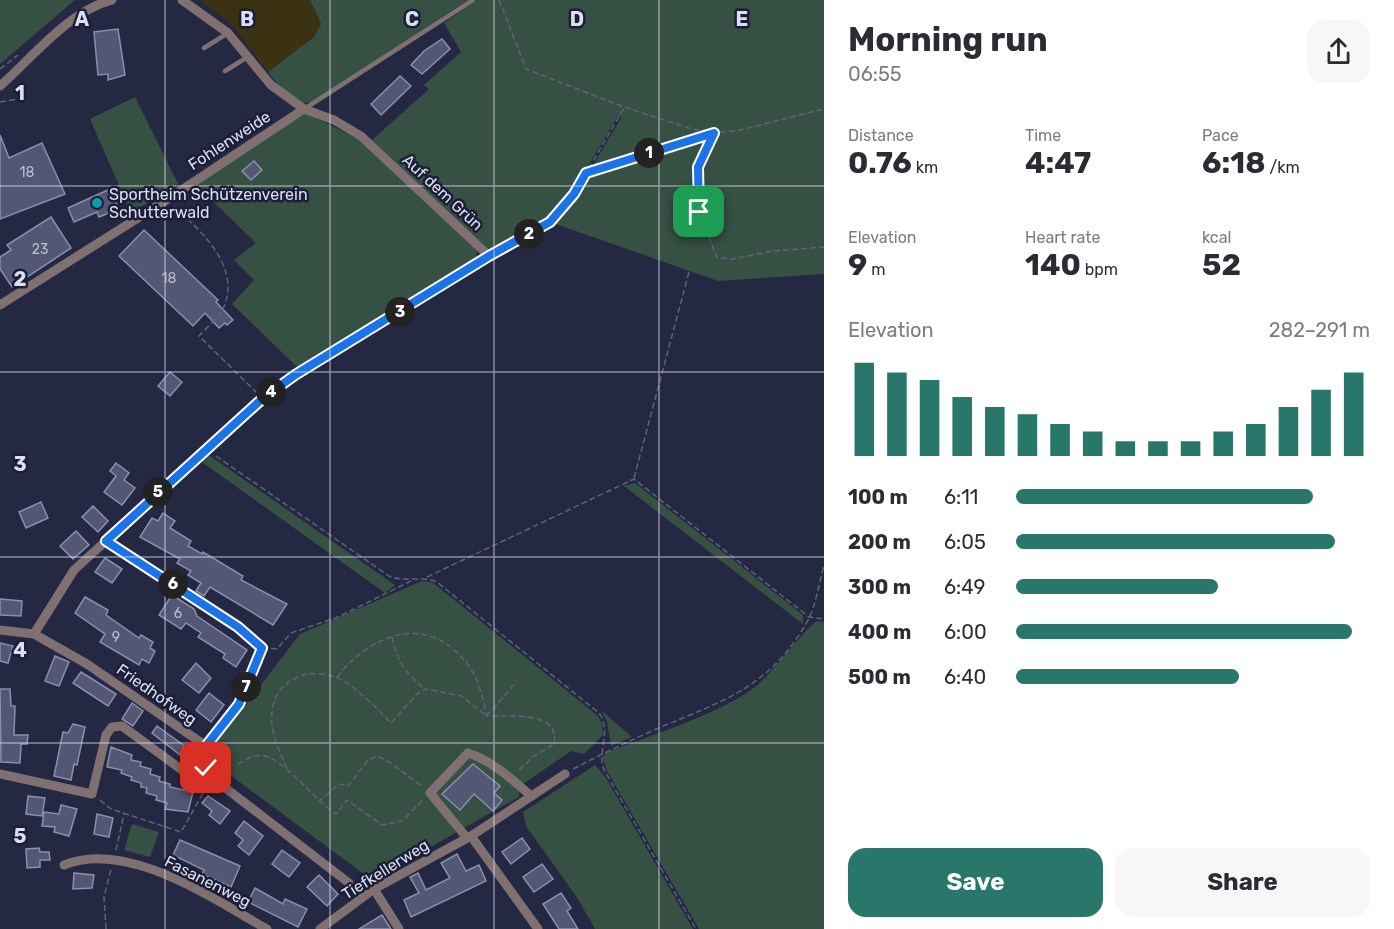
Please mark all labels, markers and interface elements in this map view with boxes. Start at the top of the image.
text: A [75,7,90,31]
text: B [240,7,254,31]
text: C [405,7,419,31]
text: D [570,7,584,31]
text: E [736,7,748,31]
text: Morning run [848,20,1048,59]
button: share [1307,20,1370,83]
text: 06:55 [848,62,902,86]
text: 1 [15,81,25,105]
street label: Fohlenweide [184,107,274,174]
text: Distance [848,126,914,145]
text: Time [1025,126,1061,145]
text: Pace [1202,126,1239,145]
pin: 1 [634,138,664,168]
text: 1 [645,143,653,162]
text: 0.76 [848,145,912,181]
text: 4:47 [1025,145,1091,181]
text: 6:18 [1202,145,1266,181]
street label: Auf dem Grün [399,150,487,234]
text: km [912,158,938,177]
text: /km [1266,158,1300,177]
house number: 18 [20,164,35,181]
place label: Sportheim Schützenverein Schutterwald [109,185,308,222]
pin [673,186,724,237]
icon: arrive [682,195,715,228]
marker: Sportheim Schützenverein Schutterwald [90,196,104,210]
pin: 2 [514,219,544,249]
text: 2 [524,224,534,243]
text: Elevation [848,228,917,247]
text: Heart rate [1025,228,1100,247]
text: kcal [1202,228,1231,247]
house number: 23 [32,241,48,258]
text: 9 [848,247,867,283]
text: 140 [1025,247,1081,283]
text: 52 [1202,247,1241,283]
text: m [867,260,885,279]
text: bpm [1081,260,1118,279]
text: 2 [14,267,27,291]
house number: 18 [162,270,177,287]
pin: 3 [385,297,415,327]
text: 3 [395,302,405,321]
text: Elevation [848,318,934,342]
text: 282–291 m [1269,318,1370,342]
pin: 4 [256,377,286,407]
text: 4 [266,382,276,401]
text: 3 [13,452,27,476]
pin: 5 [143,477,173,507]
text: 5 [153,482,163,501]
text: 100 m [848,485,908,509]
text: 6:11 [944,485,978,509]
text: 200 m [848,530,911,554]
text: 6:05 [944,530,986,554]
pin: 6 [158,569,188,599]
text: 6 [168,574,178,593]
text: 300 m [848,575,911,599]
text: 6:49 [944,575,985,599]
house number: 6 [174,605,182,622]
text: 400 m [848,620,911,644]
text: 6:00 [944,620,987,644]
house number: 9 [112,629,120,646]
text: 4 [13,638,27,662]
street label: Friedhofweg [113,660,201,729]
text: 500 m [848,665,911,689]
text: 6:40 [944,665,986,689]
pin: 7 [231,672,261,702]
text: 7 [241,677,251,696]
pin [180,742,231,793]
icon: check [189,751,222,784]
text: 5 [14,824,27,848]
street label: Tiefkellerweg [338,835,432,904]
button: Save [848,848,1103,917]
button: Share [1115,848,1370,917]
street label: Fasanenweg [162,852,254,911]

